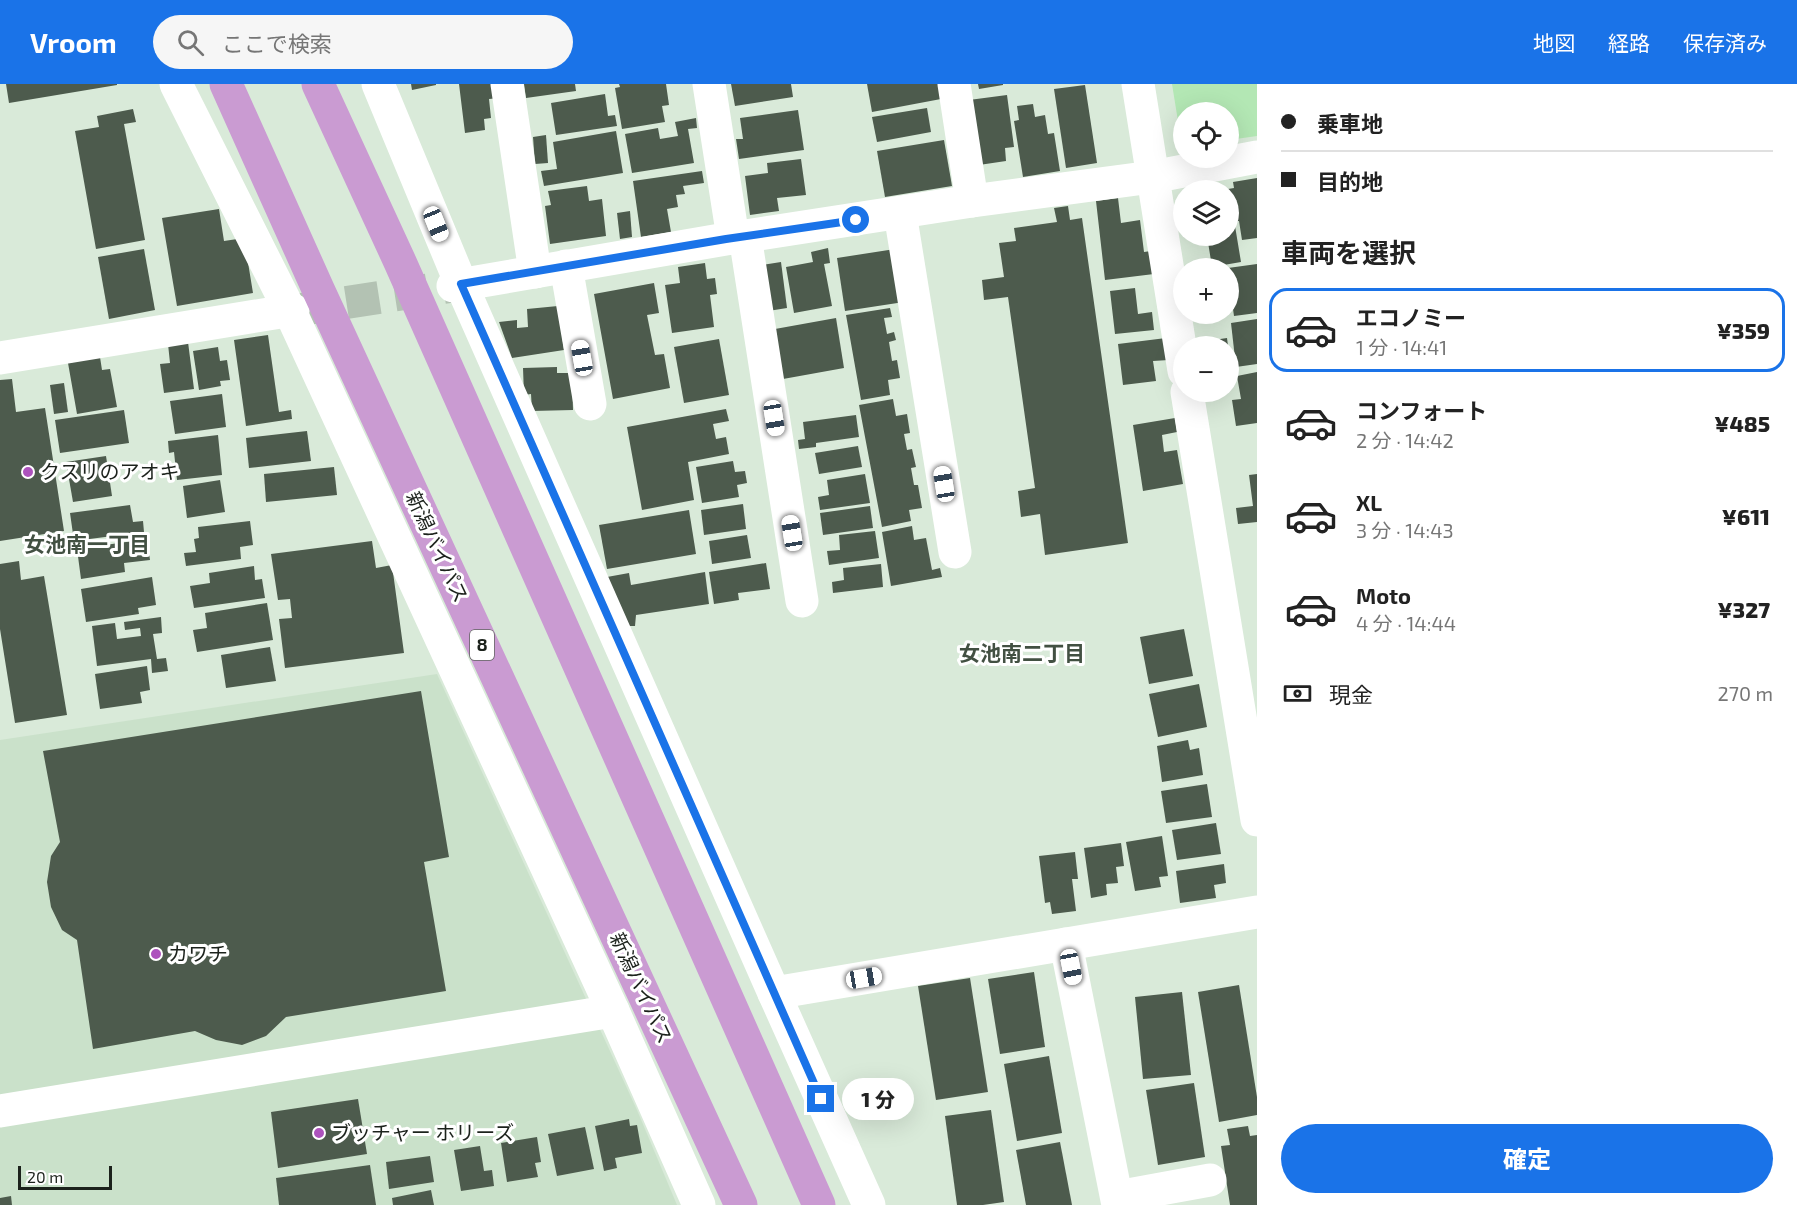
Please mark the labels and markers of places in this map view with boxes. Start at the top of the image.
place label: クスリのアオキ [40,459,179,483]
marker: クスリのアオキ [21,465,35,479]
place label: カワチ [168,941,228,965]
marker: カワチ [149,947,163,961]
place label: ブッチャー ホリーズ [331,1120,514,1144]
marker: ブッチャー ホリーズ [312,1126,326,1140]

